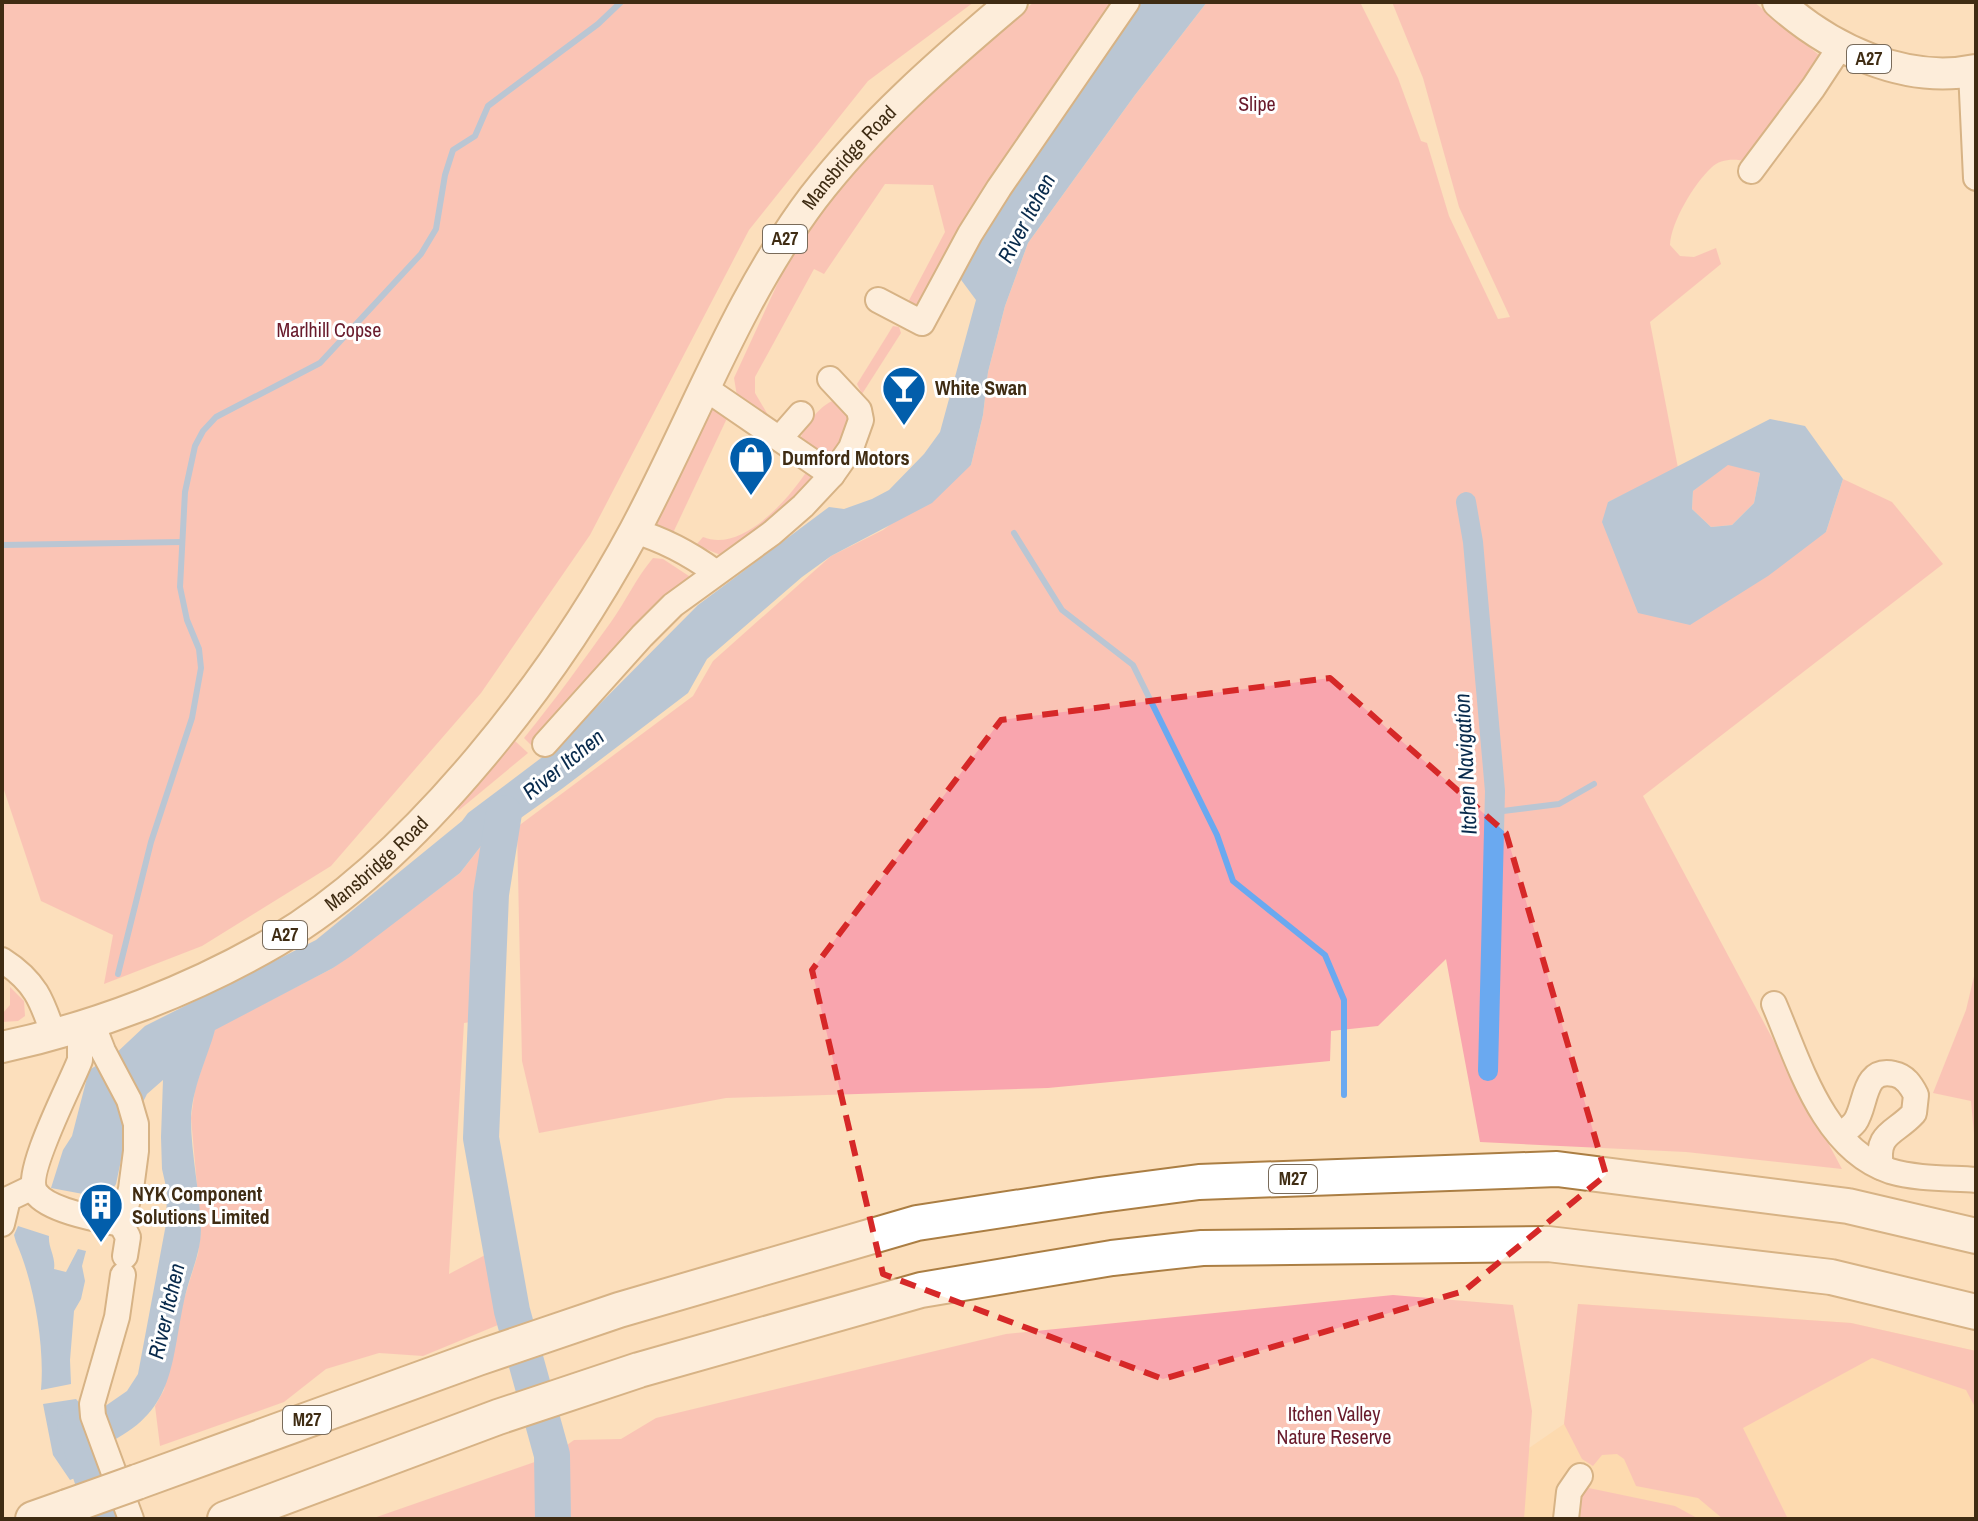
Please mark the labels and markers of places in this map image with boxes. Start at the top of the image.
bar icon: White Swan [880,364,928,427]
place label: White Swan [935,374,1027,401]
shop icon: Dumford Motors [727,434,775,497]
place label: Dumford Motors [782,444,910,471]
place label: NYK Component Solutions Limited [132,1180,270,1230]
building icon: NYK Component Solutions Limited [77,1181,125,1244]

